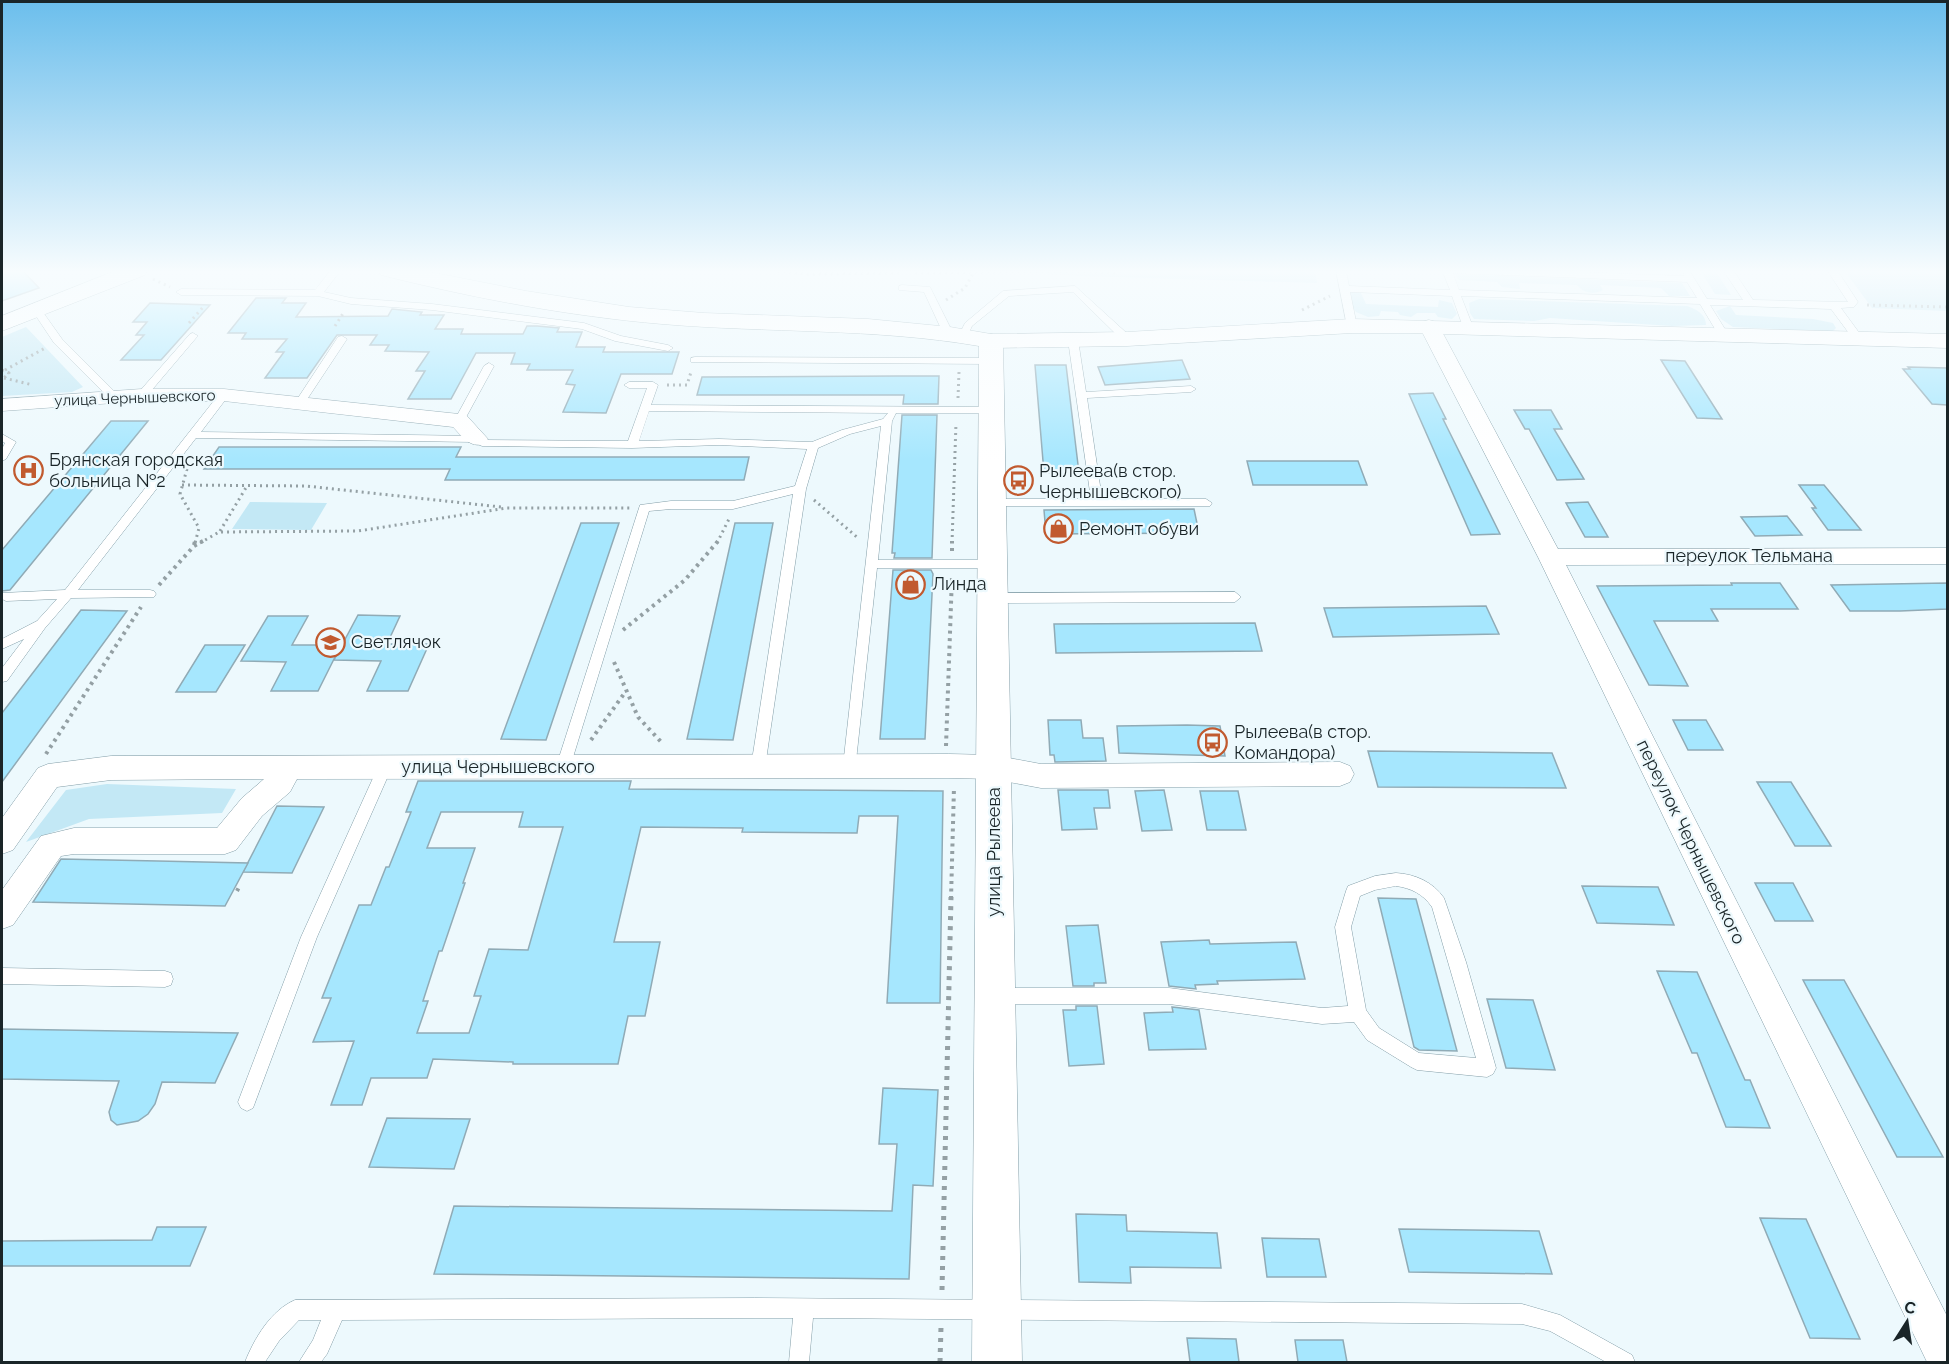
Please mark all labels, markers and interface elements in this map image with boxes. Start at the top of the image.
street label: улица Чернышевского [54,386,216,410]
place label: Брянская городская больница №2 [49,449,223,491]
hospital icon: Брянская городская больница №2 [12,454,44,486]
place label: Рылеева(в стор. Чернышевского) [1039,460,1182,502]
bus stop icon: Рылеева(в стор. Чернышевского) [1002,465,1034,497]
shop icon: Ремонт обуви [1042,513,1074,545]
place label: Ремонт обуви [1079,518,1199,539]
street label: переулок Тельмана [1665,545,1833,566]
shop icon: Линда [895,568,927,600]
place label: Линда [932,573,987,594]
school or university icon: Светлячок [314,626,346,658]
place label: Светлячок [351,631,441,652]
place label: Рылеева(в стор. Командора) [1234,721,1371,763]
bus stop icon: Рылеева(в стор. Командора) [1197,726,1229,758]
street label: переулок Чернышевского [1633,736,1750,948]
street label: улица Чернышевского [401,756,595,777]
street label: улица Рылеева [983,787,1004,917]
north arrow [1877,1292,1937,1352]
text: С [1903,1297,1917,1318]

